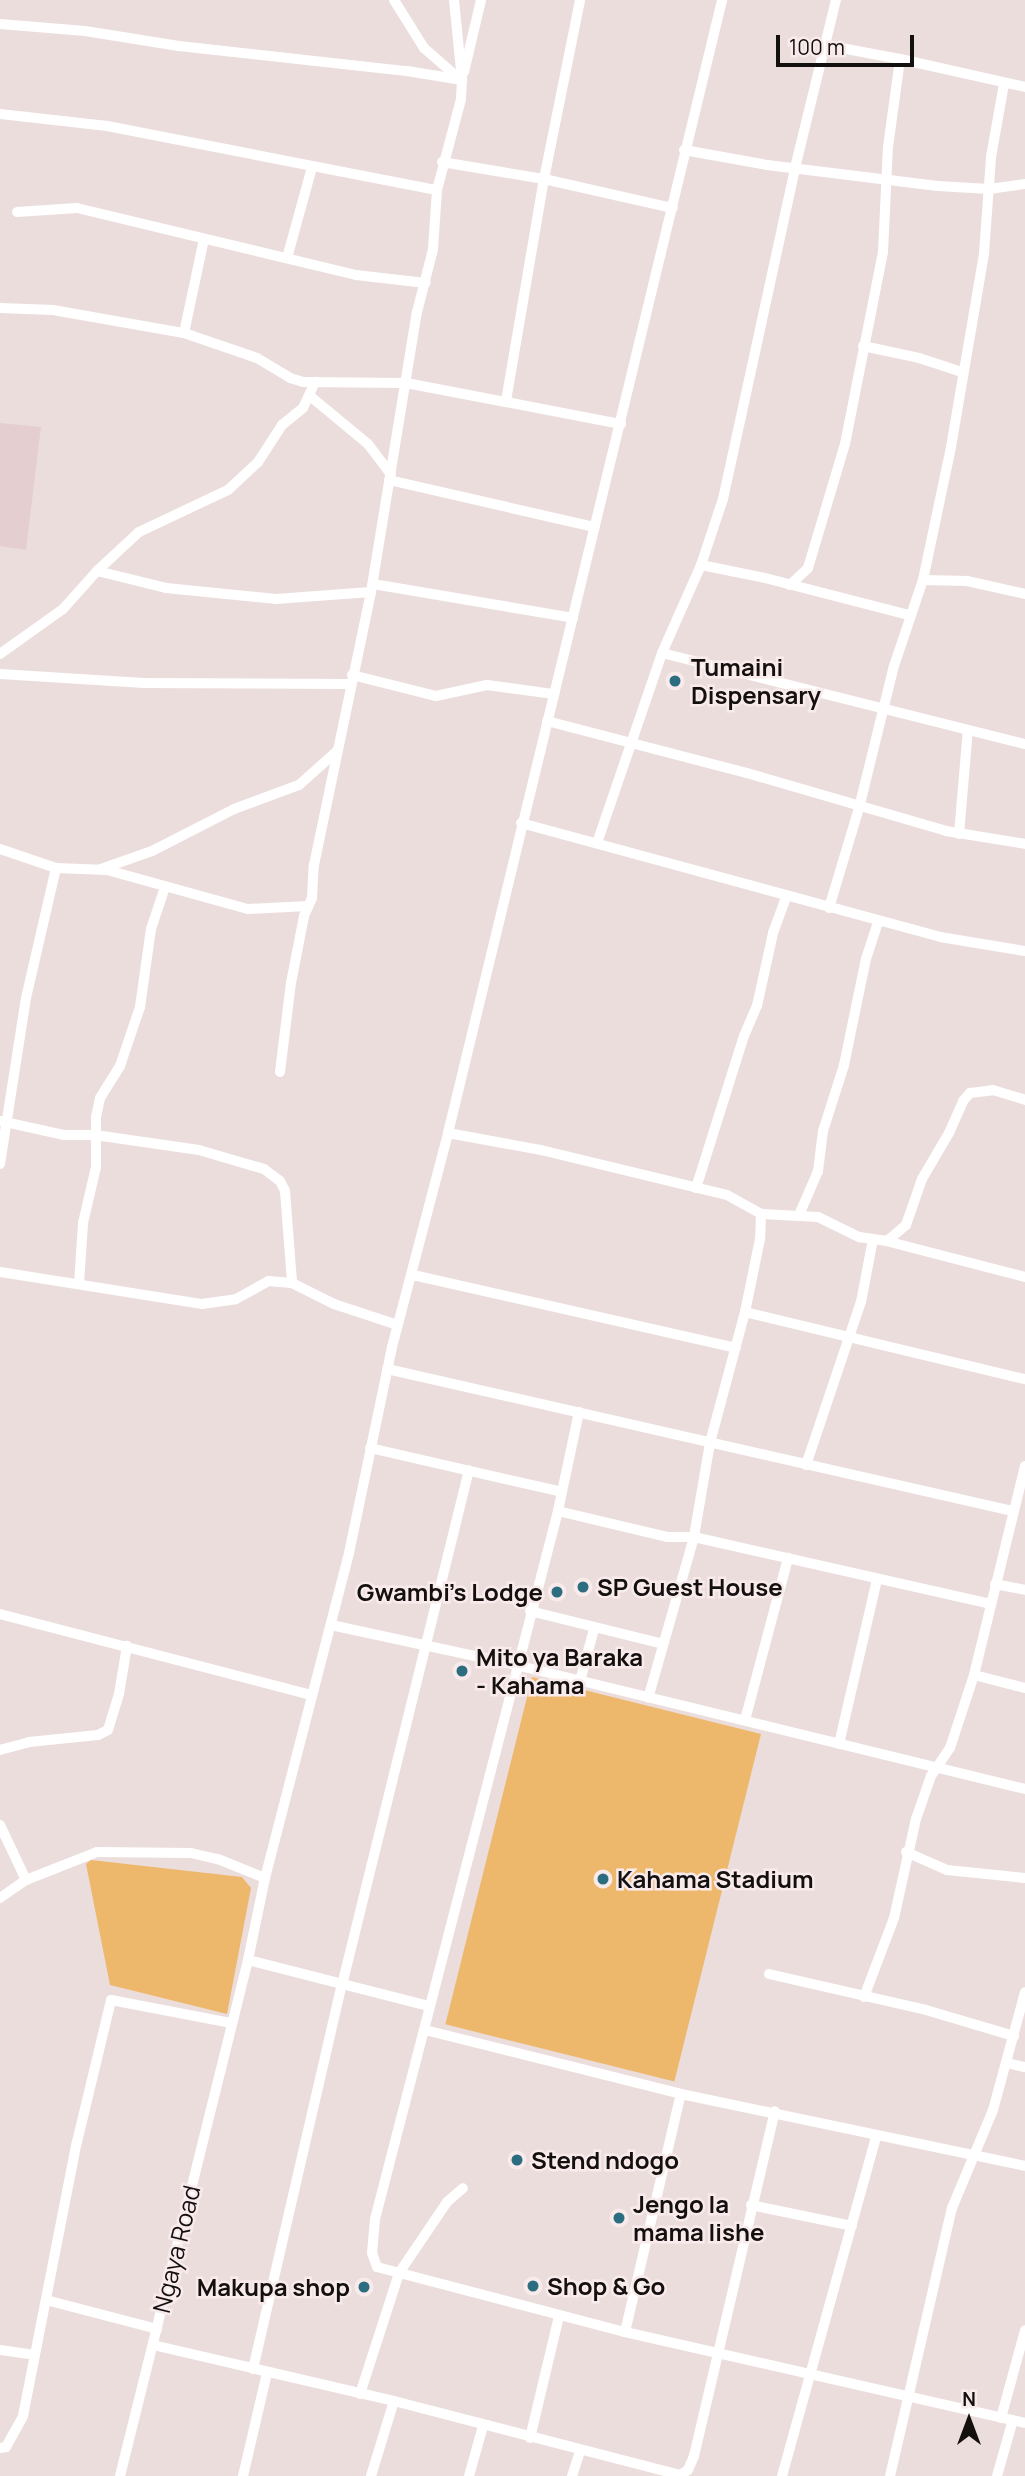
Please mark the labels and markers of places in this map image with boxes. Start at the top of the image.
place label: Tumaini Dispensary [691,653,821,709]
marker: Tumaini Dispensary [665,671,685,691]
place label: SP Guest House [597,1573,783,1601]
place label: Gwambi's Lodge [357,1578,543,1606]
marker: SP Guest House [575,1579,591,1595]
marker: Gwambi's Lodge [549,1584,565,1600]
place label: Mito ya Baraka - Kahama [476,1643,643,1699]
marker: Mito ya Baraka - Kahama [454,1663,470,1679]
place label: Kahama Stadium [617,1865,814,1893]
marker: Kahama Stadium [595,1871,611,1887]
place label: Stend ndogo [531,2146,679,2174]
marker: Stend ndogo [509,2152,525,2168]
place label: Jengo la mama lishe [633,2190,765,2246]
marker: Jengo la mama lishe [611,2210,627,2226]
place label: Shop & Go [547,2272,665,2300]
place label: Makupa shop [197,2273,350,2301]
marker: Shop & Go [525,2278,541,2294]
marker: Makupa shop [356,2279,372,2295]

